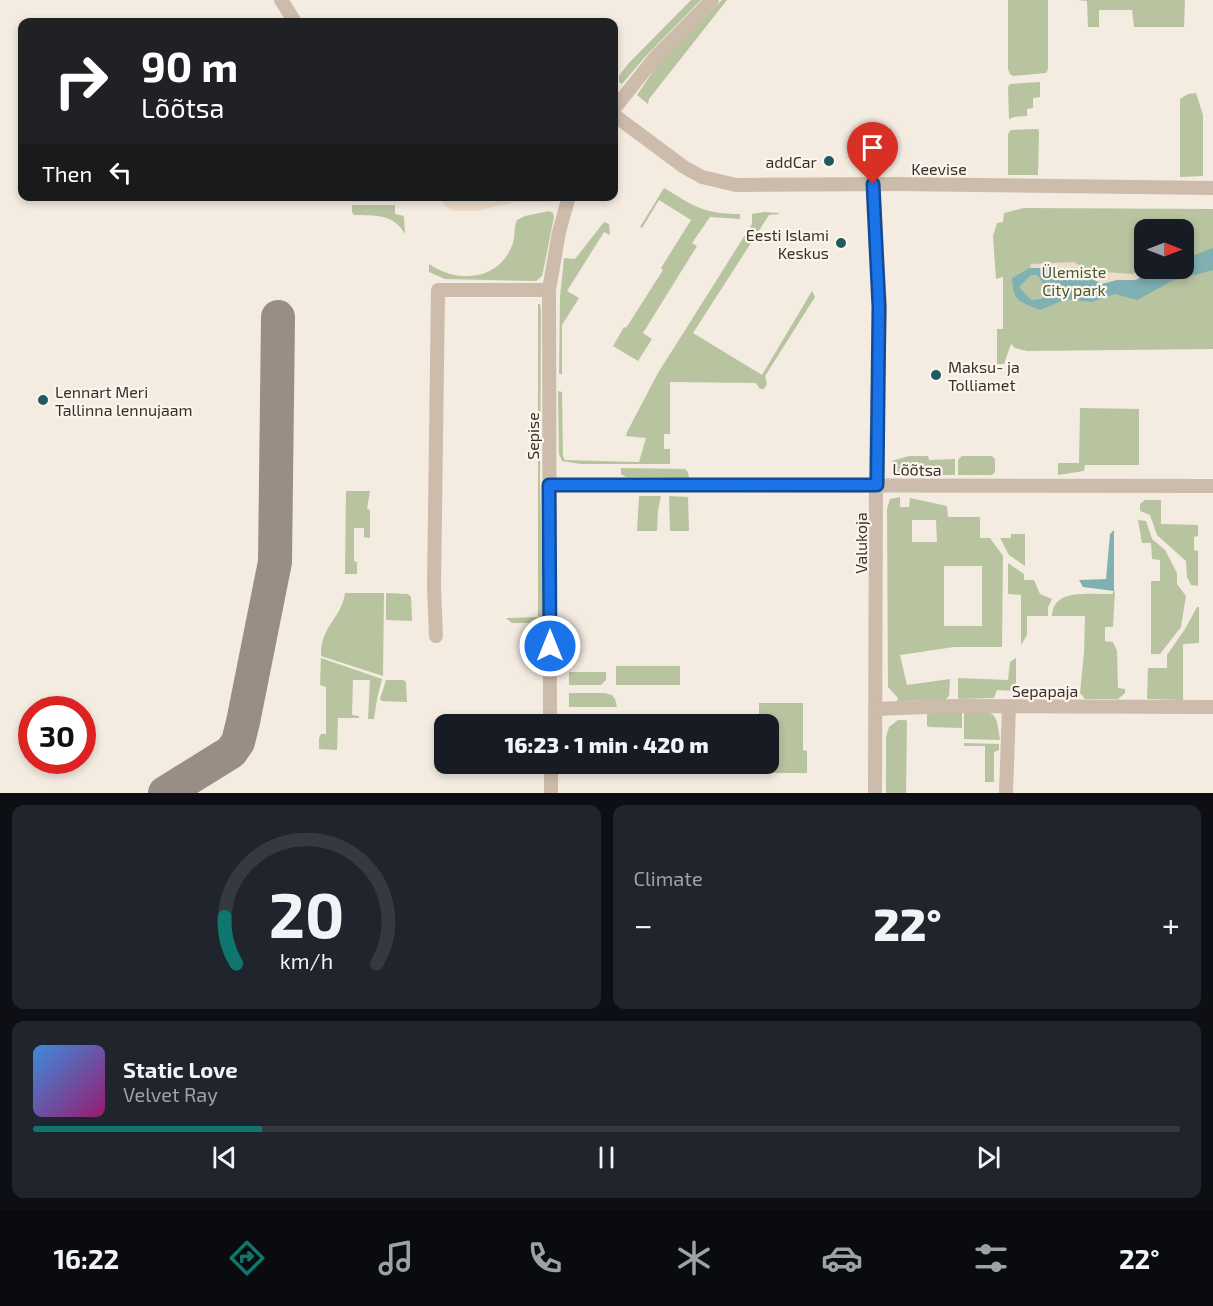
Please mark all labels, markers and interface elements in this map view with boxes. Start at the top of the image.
text: 90 m [141,40,238,90]
icon: right [42,42,120,120]
text: Lõõtsa [141,91,224,123]
pin [847,122,898,184]
icon: arrive [856,131,889,164]
place label: addCar [766,152,818,171]
marker: addCar [822,154,836,168]
icon: left [104,156,137,189]
street label: Keevise [911,159,967,178]
text: Then [42,160,92,186]
north arrow [1134,219,1194,279]
map controls [1134,219,1194,279]
place label: Eesti Islami Keskus [746,225,829,262]
marker: Eesti Islami Keskus [834,236,848,250]
park label: Ülemiste City park [1042,262,1106,299]
place label: Maksu- ja Tolliamet [948,357,1020,394]
marker: Maksu- ja Tolliamet [929,368,943,382]
place label: Lennart Meri Tallinna lennujaam [55,382,193,420]
marker: Lennart Meri Tallinna lennujaam [36,393,50,407]
street label: Sepise [523,412,542,460]
street label: Lõõtsa [892,459,942,479]
street label: Valukoja [851,512,871,574]
position arrow [518,614,582,678]
street label: Sepapaja [1012,681,1078,701]
speed limit sign: 30 [18,696,96,774]
text: 16:23 · 1 min · 420 m [504,731,709,757]
text: Climate [634,866,703,890]
text: 20 [268,876,344,951]
text: 22° [873,896,941,950]
text: − [634,904,653,944]
text: + [1162,904,1180,944]
text: km/h [280,948,333,973]
text: Static Love [123,1056,238,1082]
text: Velvet Ray [123,1082,218,1106]
icon: previous [208,1141,241,1174]
icon: pause [590,1141,623,1174]
icon: next [972,1141,1005,1174]
icon: directions [226,1237,268,1279]
icon: music [375,1237,417,1279]
icon: phone [524,1237,566,1279]
icon: climate [673,1237,715,1279]
icon: car [821,1237,863,1279]
icon: filters [970,1237,1012,1279]
text: 16:22 [53,1242,119,1274]
text: 22° [1119,1242,1160,1274]

